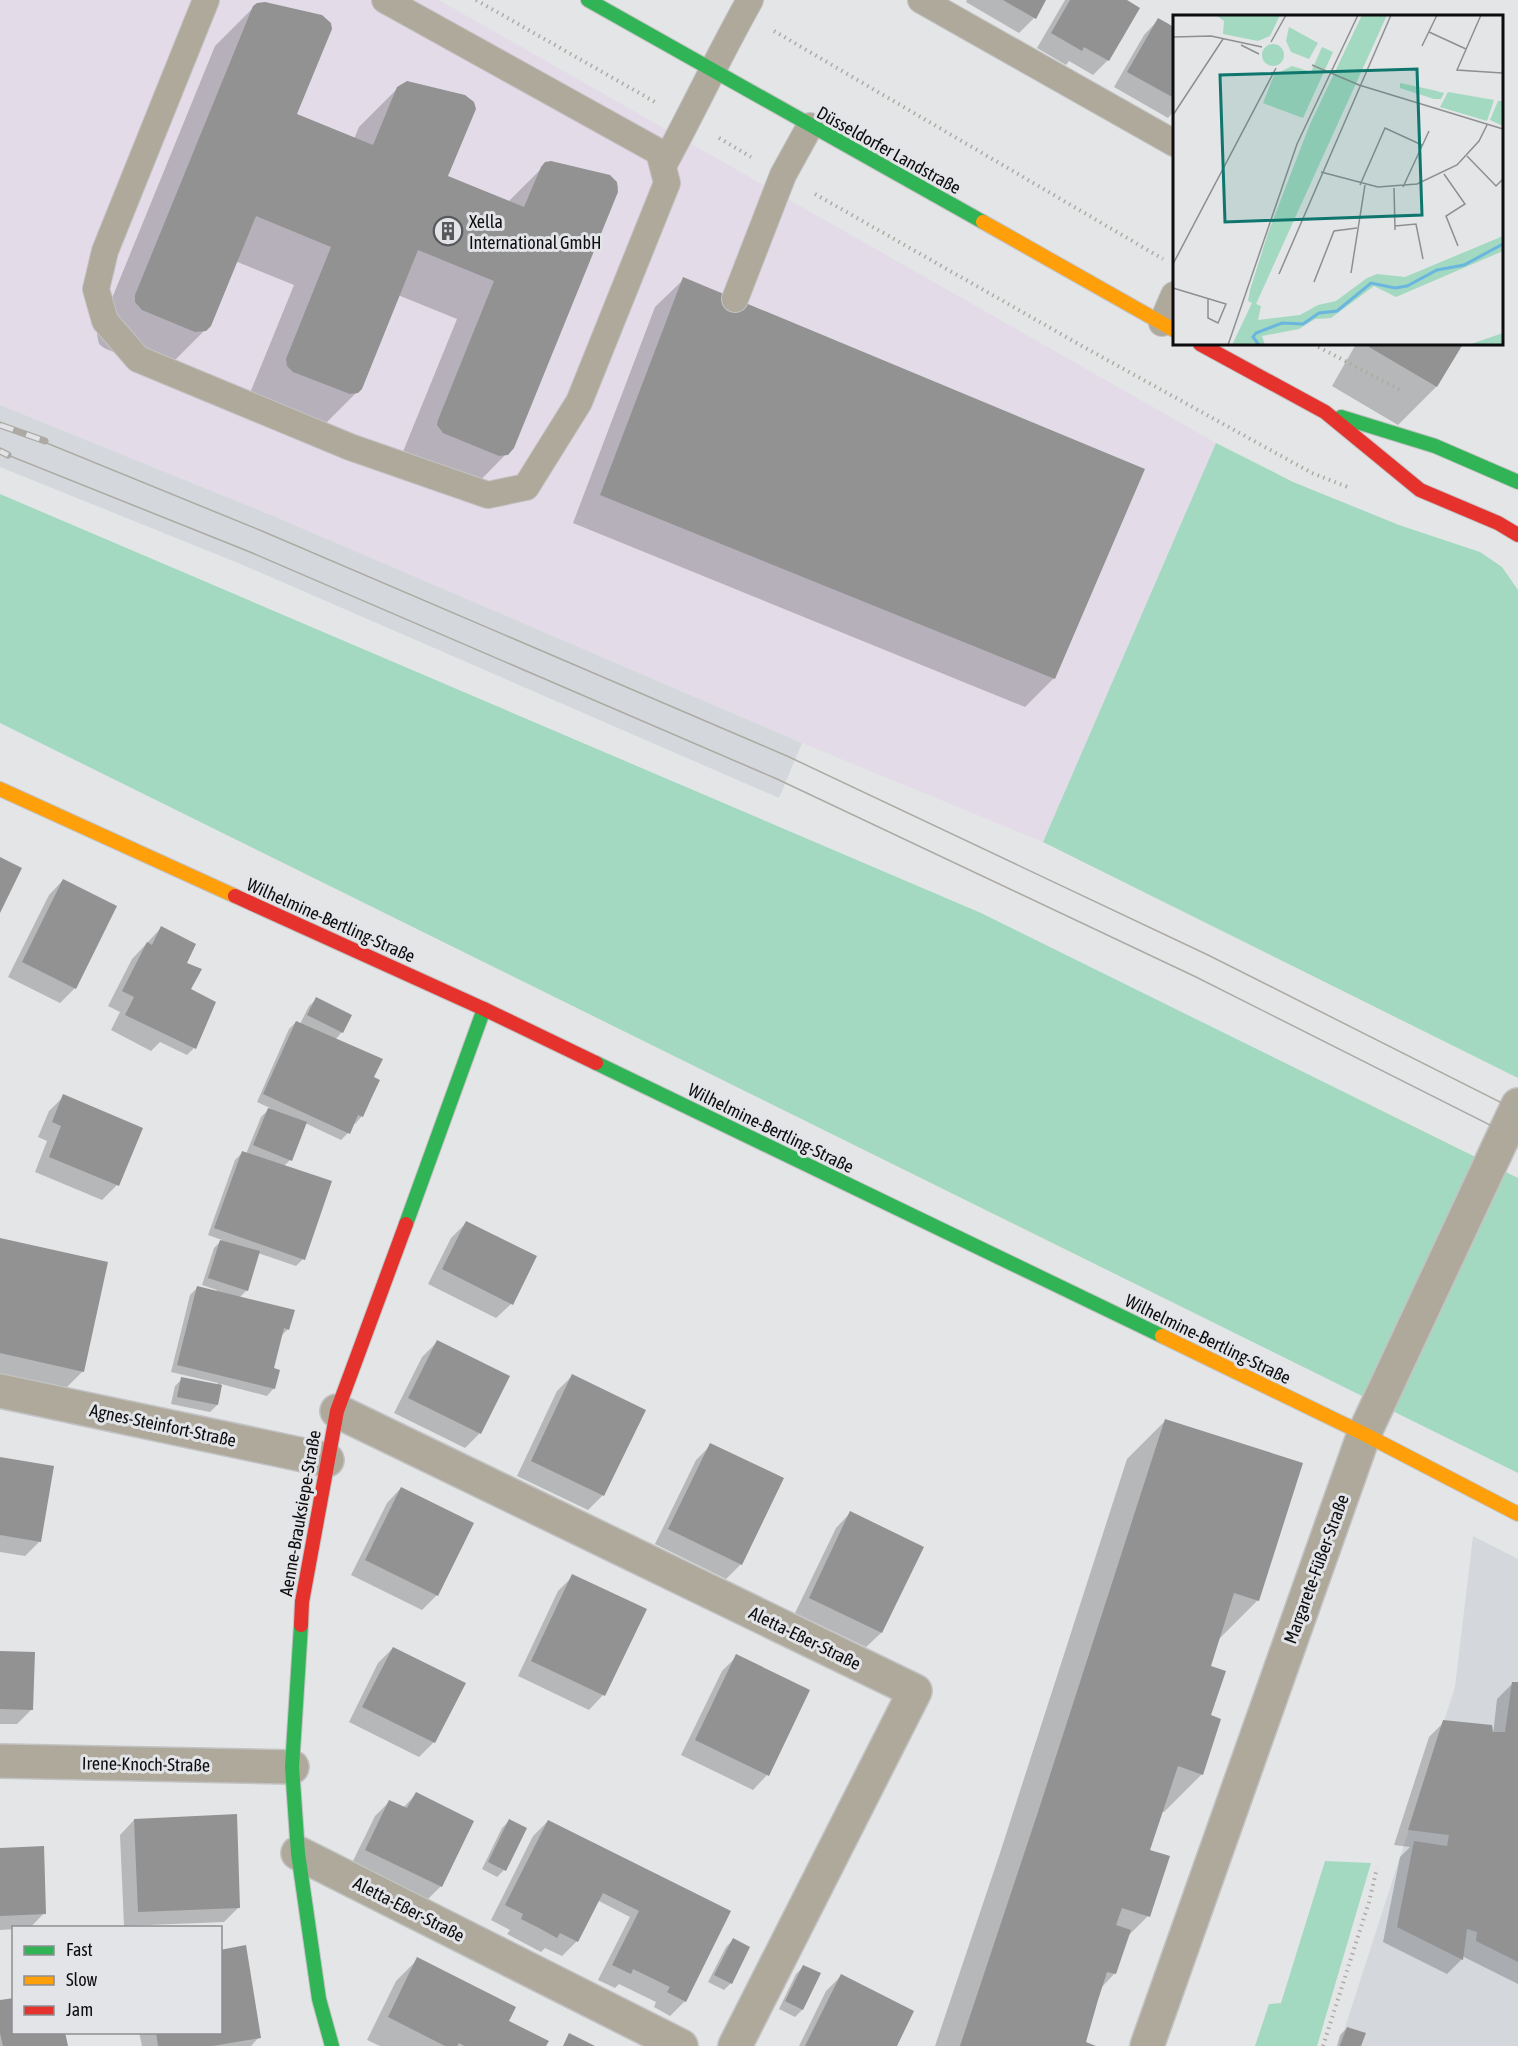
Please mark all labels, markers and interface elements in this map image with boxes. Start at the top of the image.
inset map [1173,15,1503,345]
street label: Düsseldorfer Landstraße [813,102,965,198]
place label: Xella International GmbH [469,211,602,253]
building icon: Xella International GmbH [432,215,464,247]
street label: Wilhelmine-Bertling-Straße [244,873,418,967]
street label: Wilhelmine-Bertling-Straße [685,1079,857,1177]
street label: Wilhelmine-Bertling-Straße [1122,1290,1294,1388]
street label: Agnes-Steinfort-Straße [88,1399,238,1451]
street label: Aenne-Brauksiepe-Straße [275,1428,325,1598]
street label: Margarete-Füßer-Straße [1279,1492,1353,1646]
street label: Aletta-Eßer-Straße [746,1602,864,1674]
street label: Irene-Knoch-Straße [82,1752,210,1776]
street label: Aletta-Eßer-Straße [350,1872,468,1946]
legend [12,1926,222,2034]
text: Fast [66,1939,93,1960]
text: Slow [66,1969,97,1990]
text: Jam [66,1999,93,2020]

